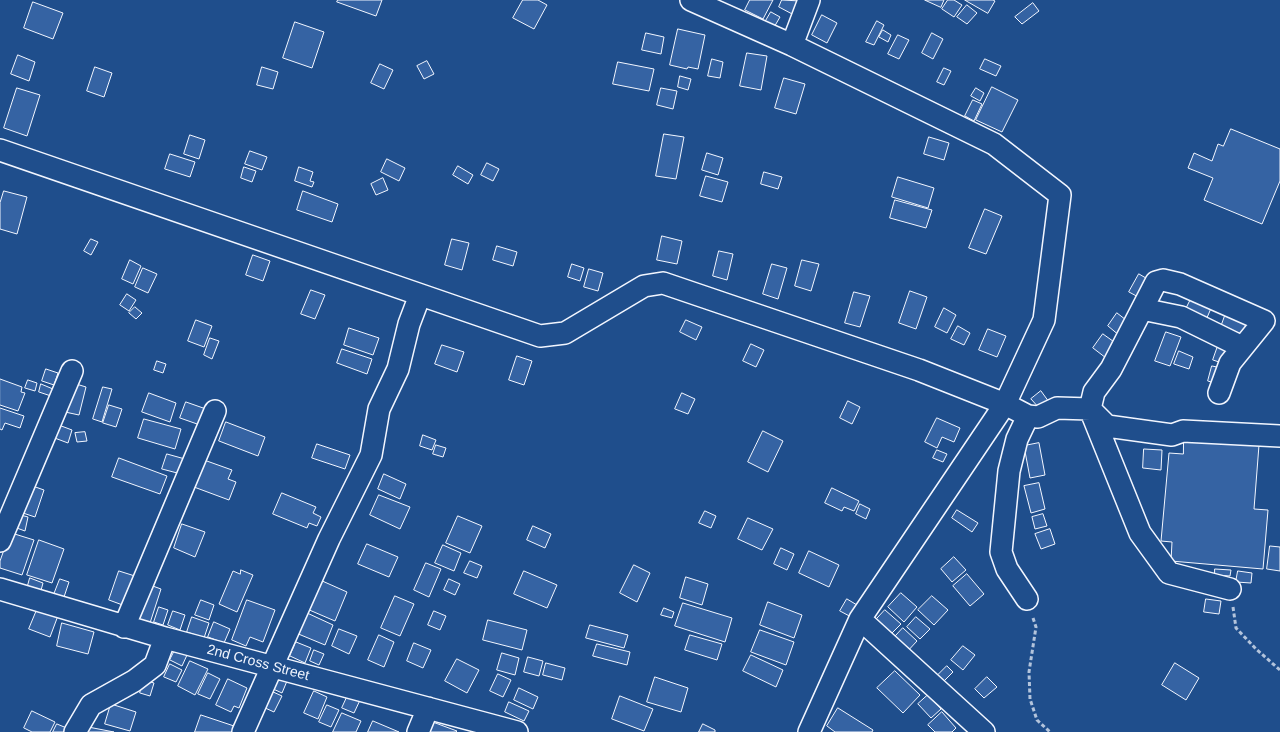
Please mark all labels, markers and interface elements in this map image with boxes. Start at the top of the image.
street label: 2nd Cross Street [205,641,311,685]

